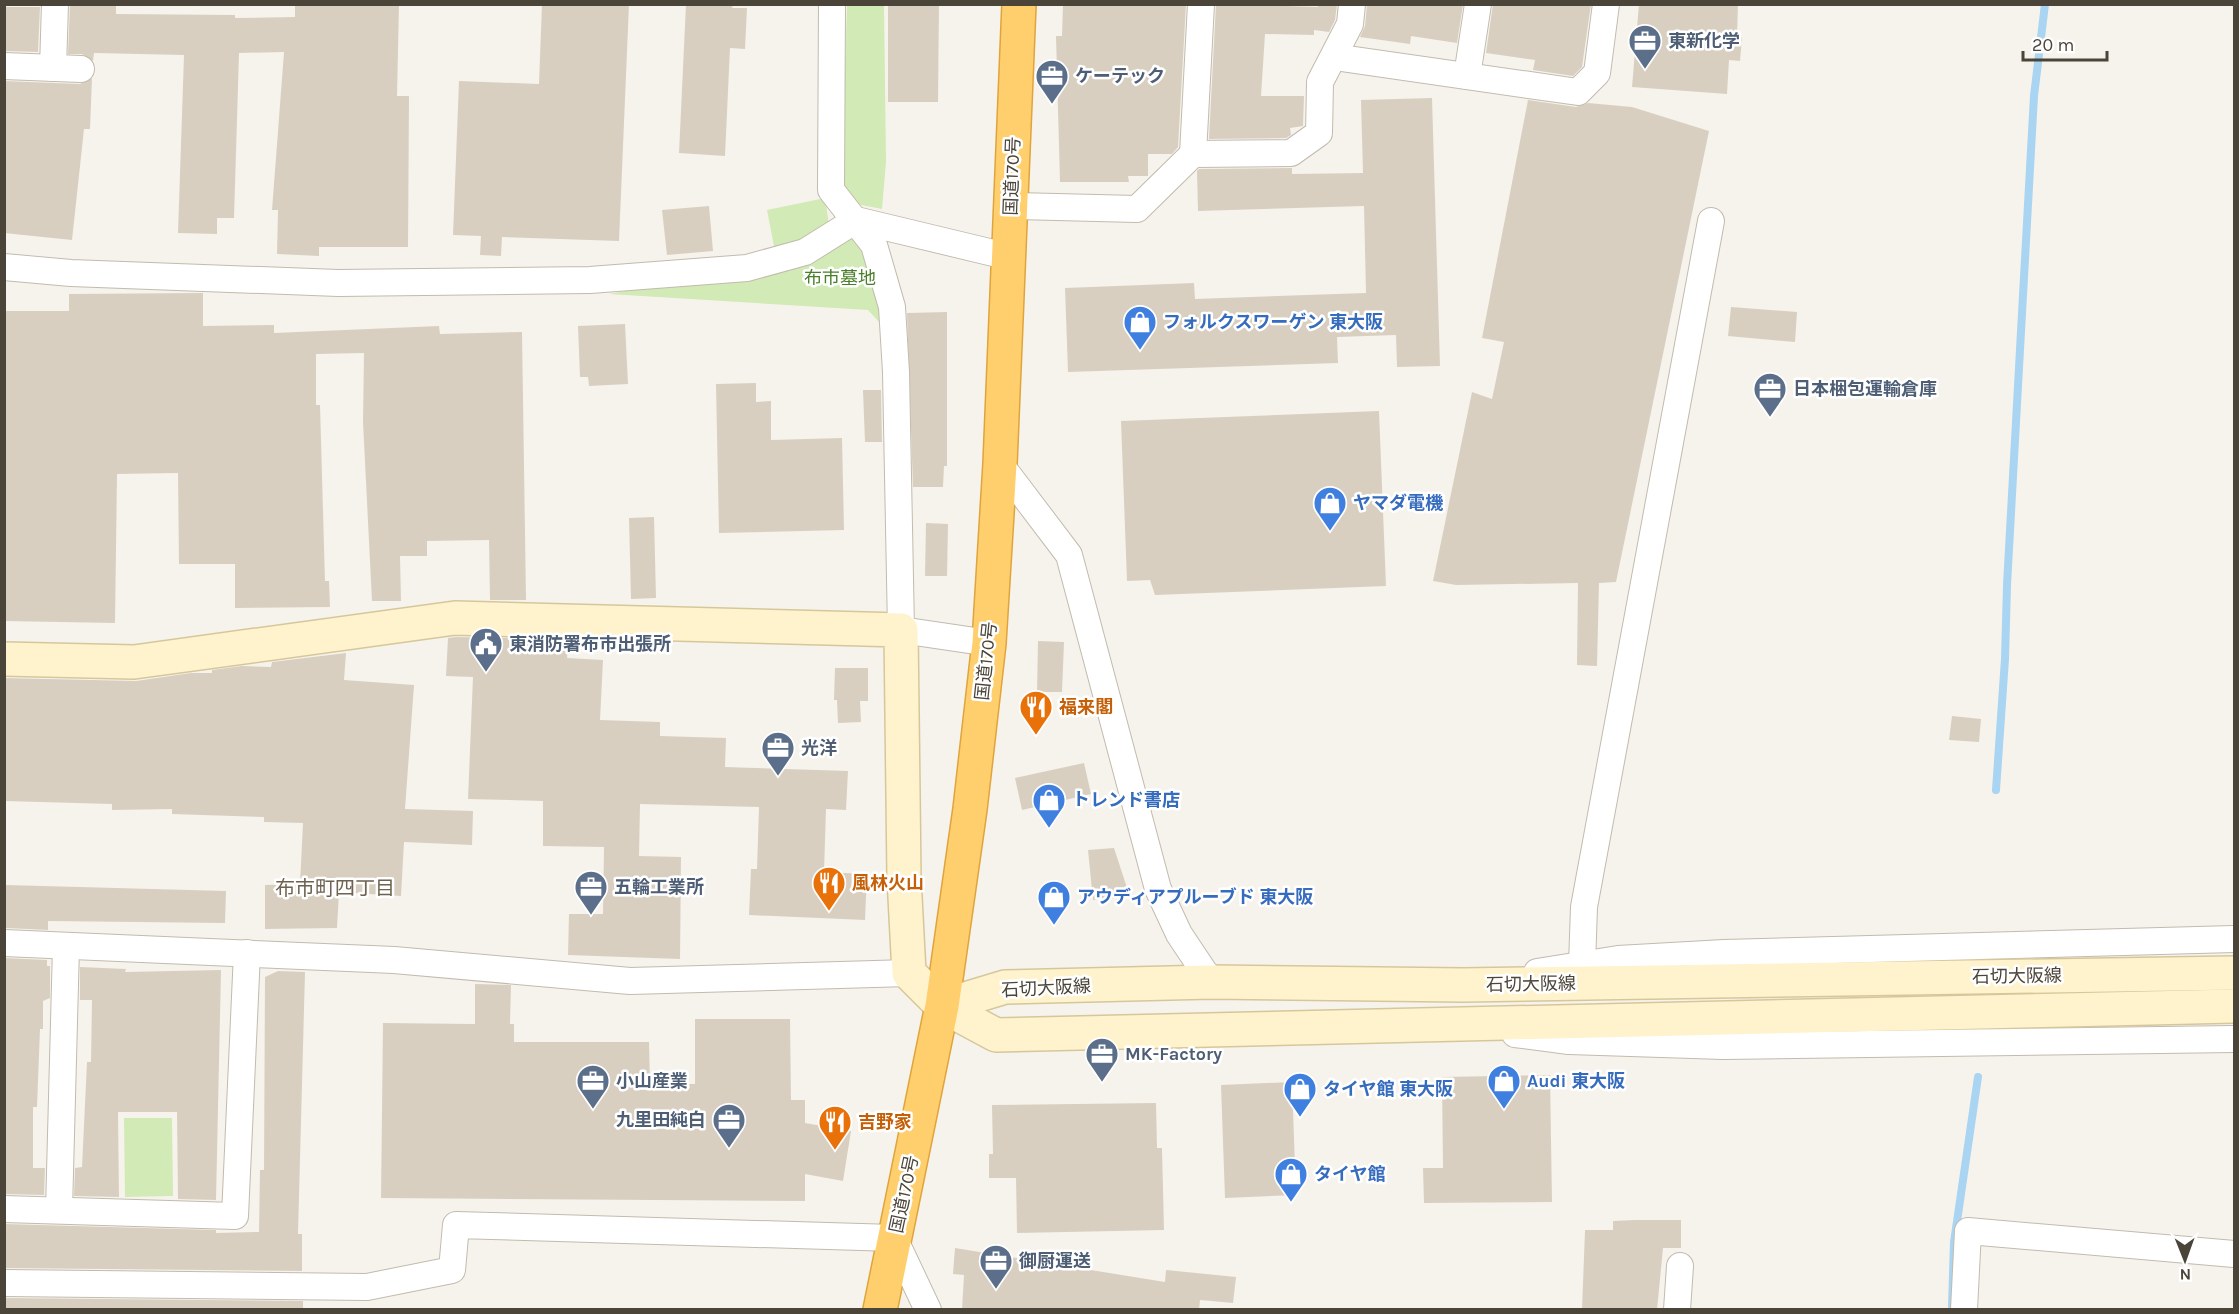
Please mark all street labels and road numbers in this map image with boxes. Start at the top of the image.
street label: 国道170号 [1000,136,1024,216]
street label: 国道170号 [971,621,1001,701]
street label: 石切大阪線 [1972,964,2062,988]
street label: 石切大阪線 [1486,972,1576,996]
street label: 石切大阪線 [1000,975,1092,1001]
street label: 国道170号 [885,1153,923,1235]

